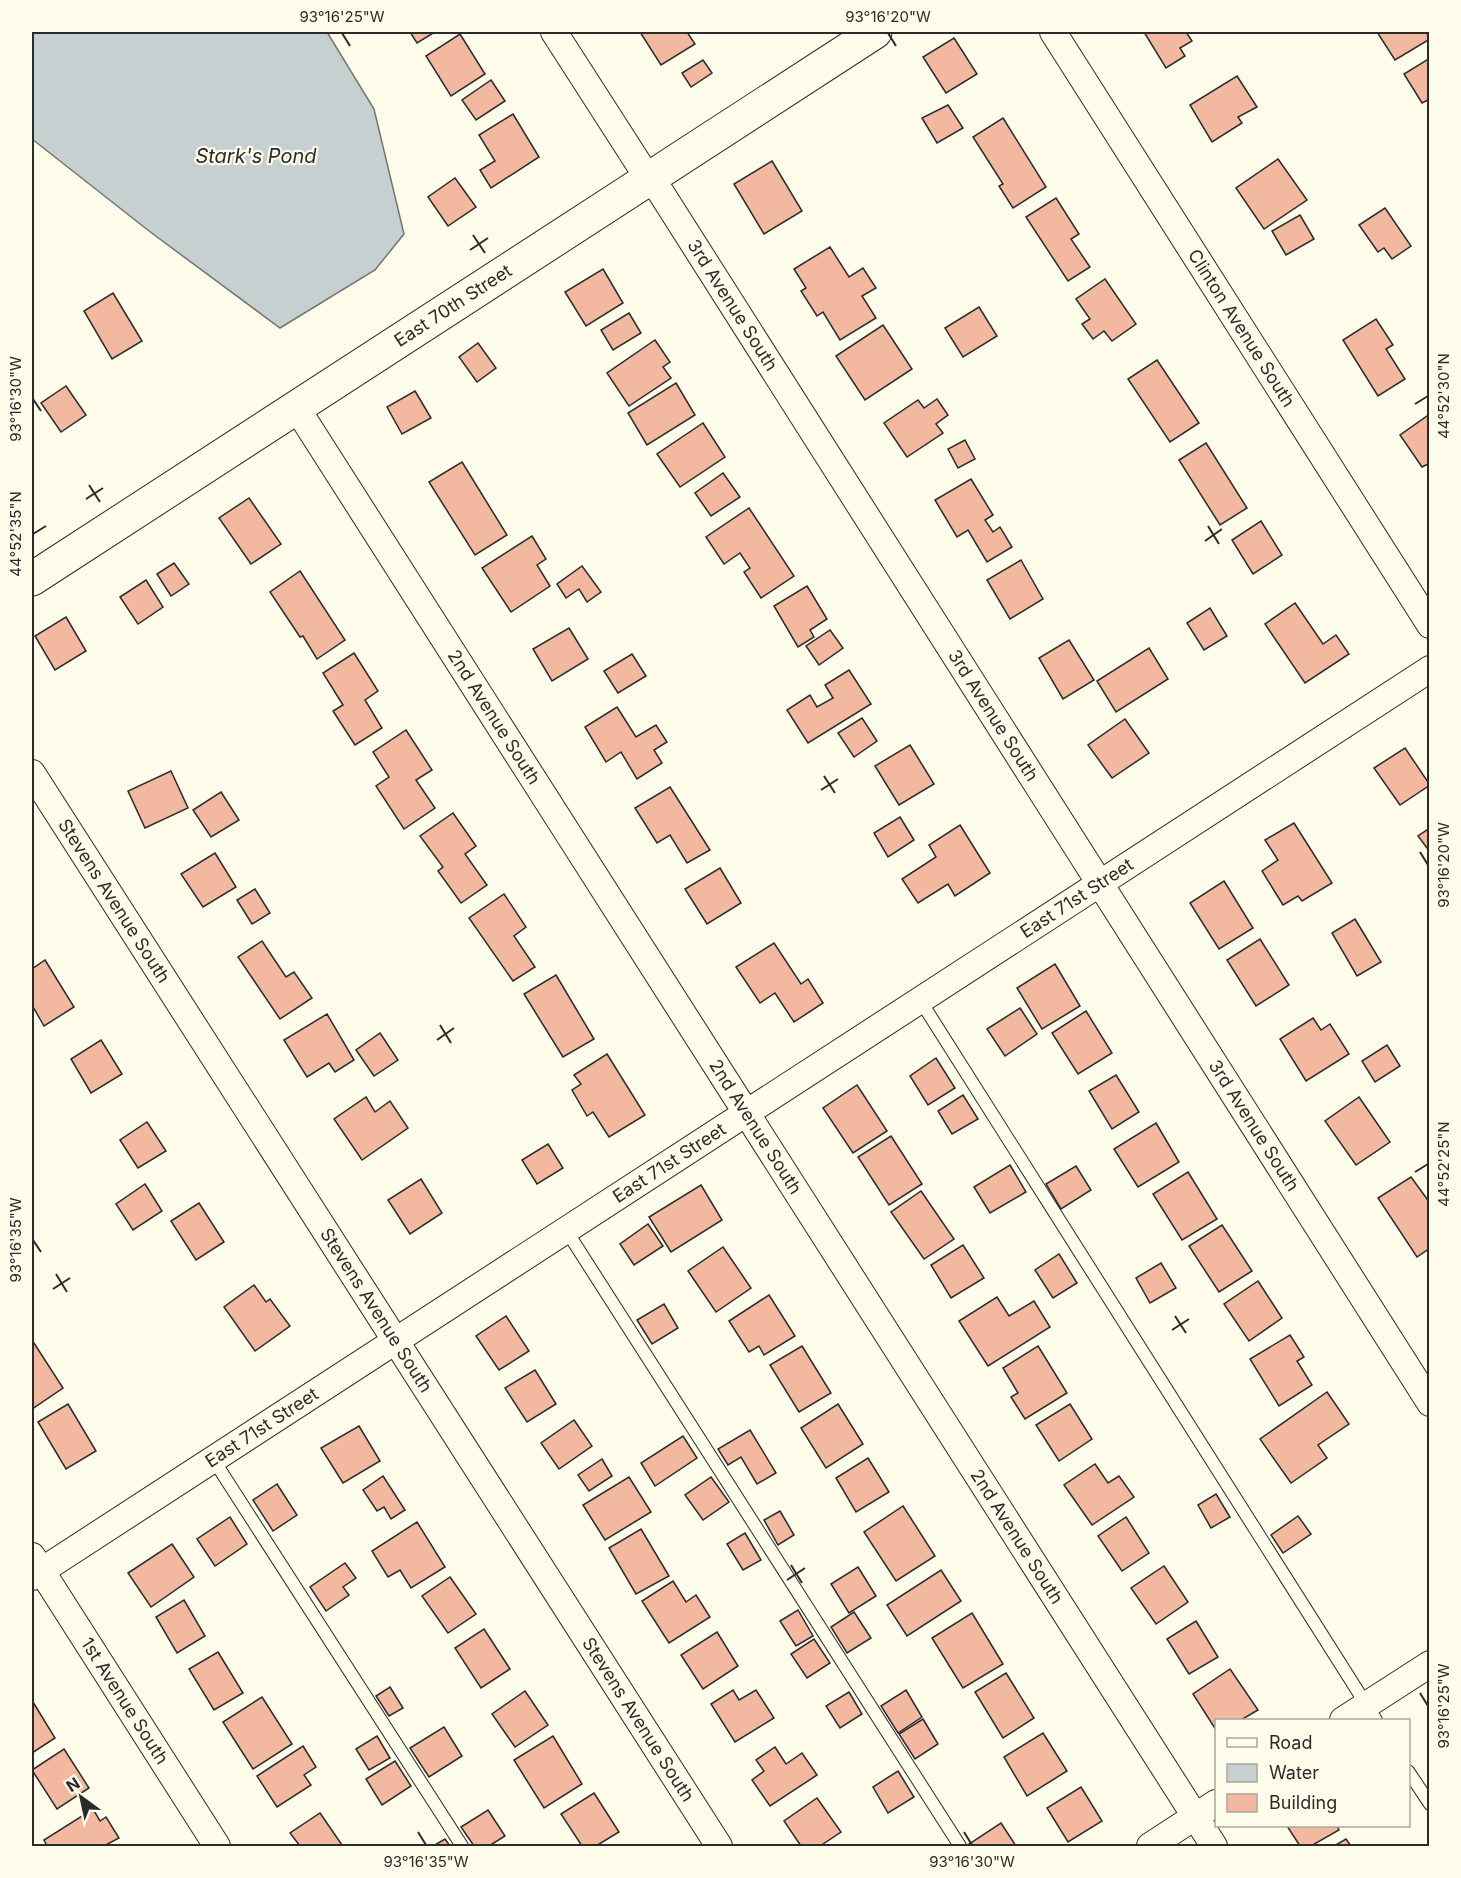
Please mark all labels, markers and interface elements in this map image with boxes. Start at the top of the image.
text: 93°16'25"W [299,7,385,26]
text: 93°16'20"W [845,7,931,26]
water label: Stark's Pond [195,144,317,168]
street label: 3rd Avenue South [683,235,782,375]
street label: Clinton Avenue South [1184,245,1300,411]
street label: East 70th Street [390,260,515,351]
text: 44°52'30"N [1434,353,1453,439]
text: 93°16'30"W [6,356,25,442]
text: 44°52'35"N [6,491,25,577]
street label: 2nd Avenue South [444,646,545,788]
street label: 3rd Avenue South [944,646,1043,785]
street label: Stevens Avenue South [54,815,175,987]
text: 93°16'20"W [1434,822,1453,908]
street label: East 71st Street [1016,854,1137,942]
street label: 2nd Avenue South [705,1055,806,1198]
street label: 3rd Avenue South [1205,1056,1304,1195]
street label: East 71st Street [609,1118,730,1207]
text: 44°52'25"N [1434,1121,1453,1207]
text: 93°16'35"W [6,1197,25,1283]
street label: Stevens Avenue South [316,1224,437,1396]
street label: East 71st Street [201,1383,322,1472]
street label: 2nd Avenue South [966,1465,1068,1608]
street label: Stevens Avenue South [578,1633,699,1805]
street label: 1st Avenue South [77,1634,173,1768]
text: 93°16'25"W [1434,1663,1453,1749]
legend [1215,1719,1410,1827]
text: Road [1269,1732,1312,1753]
text: Water [1269,1762,1319,1783]
north arrow [51,1767,111,1827]
text: N [62,1773,83,1796]
text: Building [1269,1792,1337,1813]
text: 93°16'35"W [383,1852,469,1871]
text: 93°16'30"W [929,1852,1015,1871]

